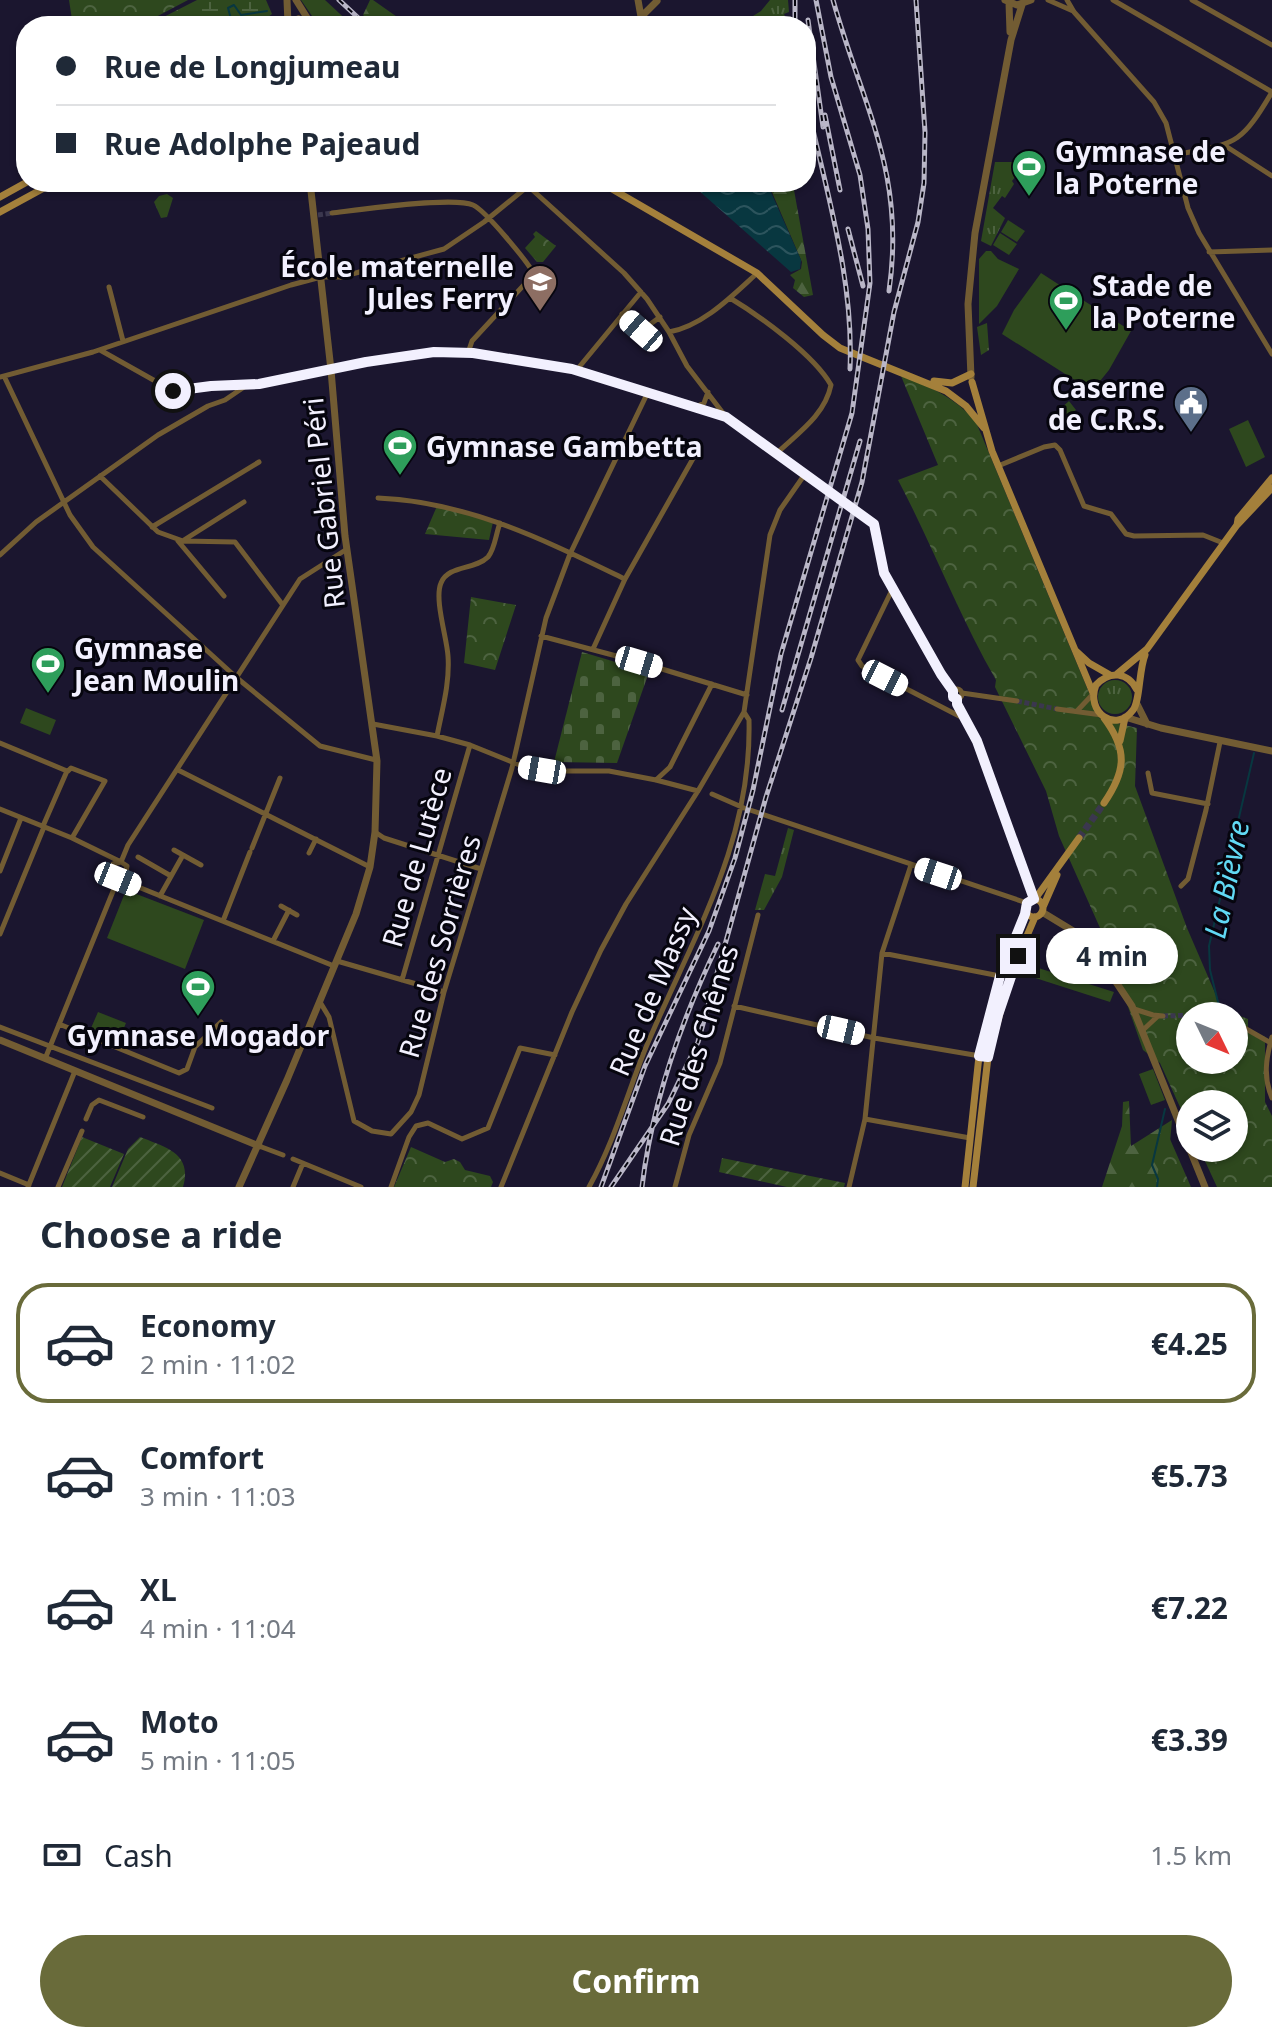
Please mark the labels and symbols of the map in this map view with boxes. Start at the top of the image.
place label: Gymnase de la Poterne [1055,132,1226,202]
sports icon: Gymnase de la Poterne [1010,148,1048,198]
place label: École maternelle Jules Ferry [280,247,514,317]
school or university icon: École maternelle Jules Ferry [521,263,559,313]
place label: Stade de la Poterne [1092,266,1236,336]
sports icon: Stade de la Poterne [1047,282,1085,332]
car [615,306,667,356]
place label: Caserne de C.R.S. [1048,368,1165,438]
route start [155,373,191,409]
public building icon: Caserne de C.R.S. [1172,384,1210,434]
street label: Rue Gabriel Péri [293,396,353,610]
sports icon: Gymnase Gambetta [381,427,419,477]
place label: Gymnase Gambetta [426,427,702,465]
place label: Gymnase Jean Moulin [71,629,239,699]
car [613,644,665,680]
sports icon: Gymnase Jean Moulin [29,645,67,695]
car [858,656,912,700]
car [516,754,568,786]
street label: Rue de Lutèce [372,763,460,951]
water label: La Bièvre [1194,816,1258,942]
street label: Rue des Sorrières [389,830,489,1062]
car [911,855,965,893]
car [91,859,145,899]
street label: Rue de Massy [599,900,705,1081]
callout: 4 min [1046,928,1178,984]
route end [1000,938,1036,974]
street label: Rue des Chênes [649,940,747,1150]
sports icon: Gymnase Mogador [179,968,217,1018]
north arrow [1176,1002,1248,1074]
car [815,1013,867,1047]
place label: Gymnase Mogador [67,1016,330,1054]

